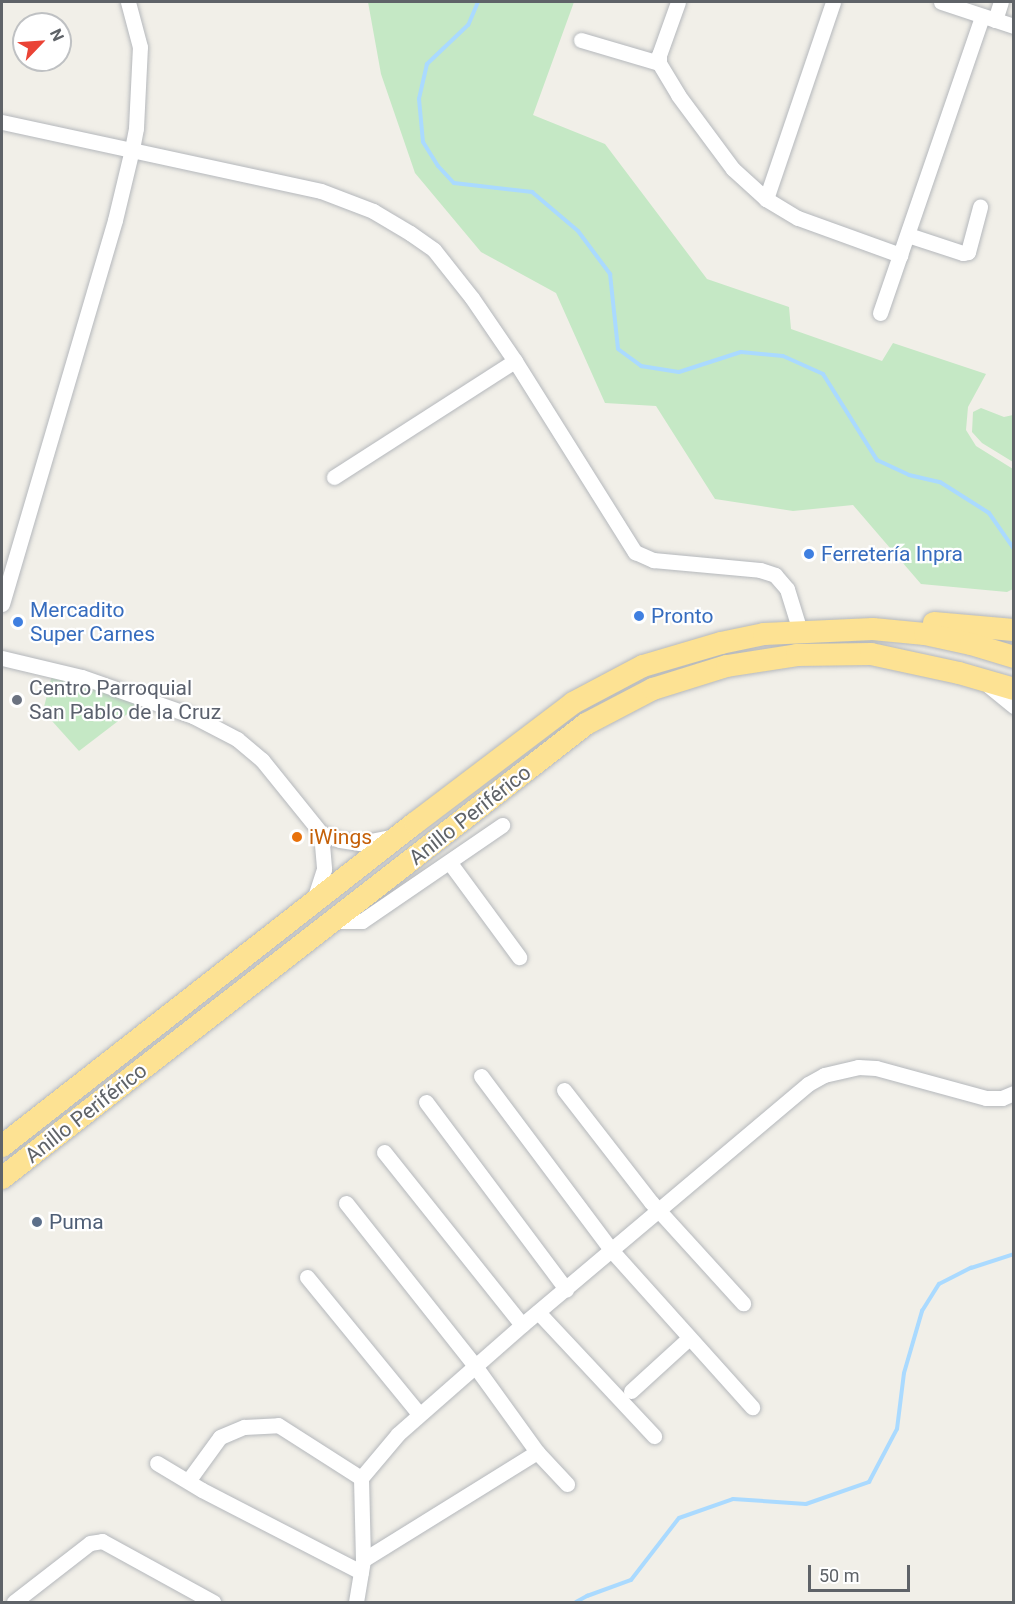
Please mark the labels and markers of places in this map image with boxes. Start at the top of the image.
place label: Ferretería Inpra [821,541,963,567]
marker: Ferretería Inpra [802,547,816,561]
place label: Mercadito Super Carnes [30,597,155,647]
place label: Pronto [651,603,713,629]
marker: Pronto [632,609,646,623]
marker: Mercadito Super Carnes [11,615,25,629]
place label: Centro Parroquial San Pablo de la Cruz [29,675,221,725]
marker: Centro Parroquial San Pablo de la Cruz [10,693,24,707]
place label: iWings [309,824,372,850]
marker: iWings [290,830,304,844]
place label: Puma [49,1209,104,1235]
marker: Puma [30,1215,44,1229]

